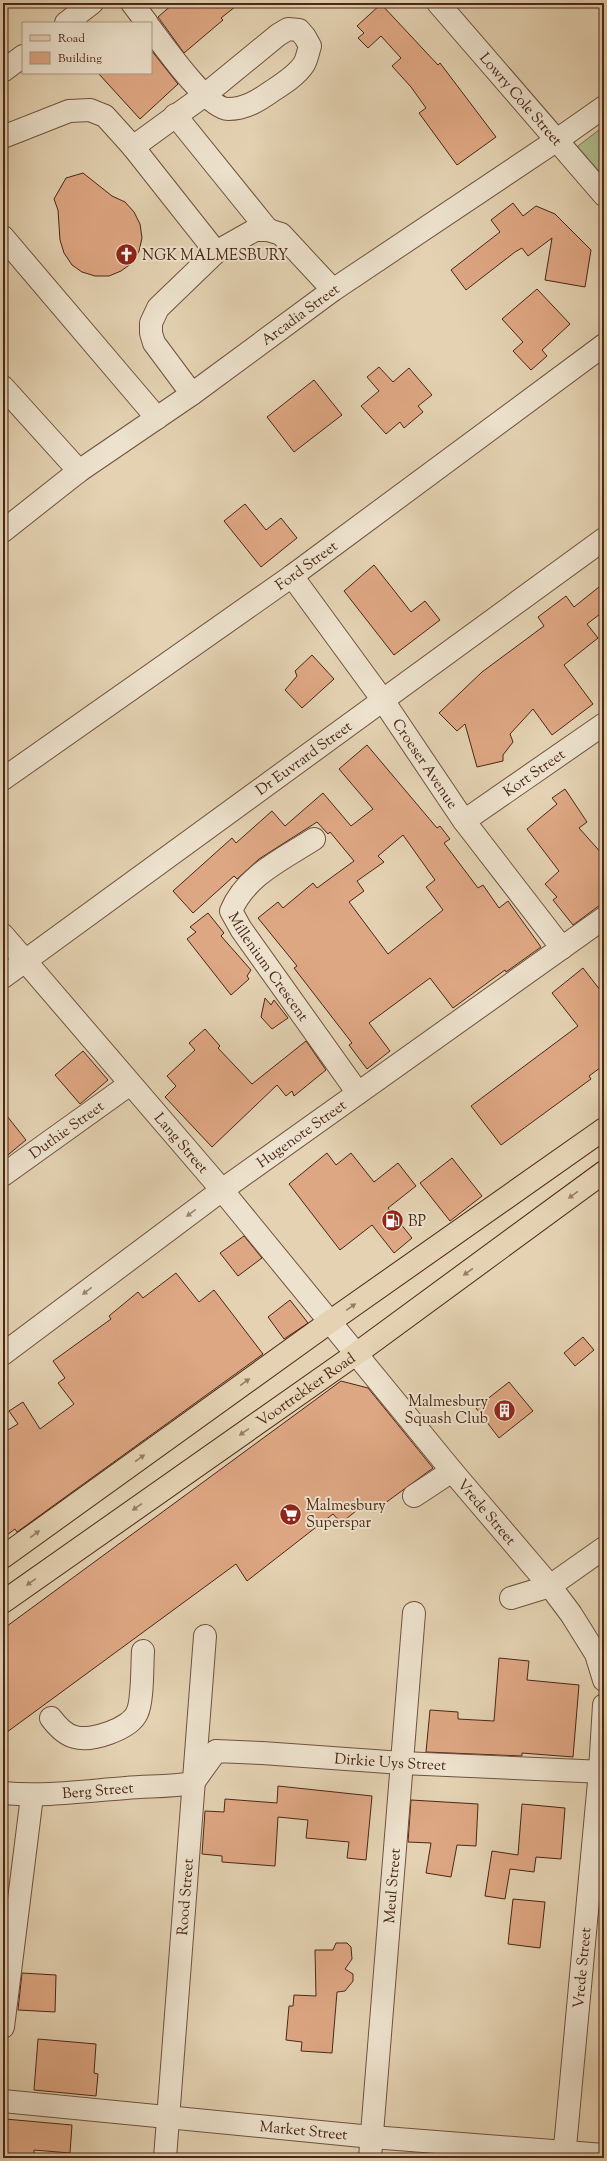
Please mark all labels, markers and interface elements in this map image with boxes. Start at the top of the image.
legend [22,22,152,74]
text: Road [58,30,85,48]
street label: Lowry Cole Street [474,49,566,151]
text: Building [58,50,102,68]
church icon: NGK MALMESBURY [113,242,139,268]
place label: NGK MALMESBURY [142,246,289,267]
street label: Arcadia Street [258,279,344,351]
street label: Ford Street [272,537,343,596]
street label: Croeser Avenue [386,715,462,814]
street label: Dr Euvrard Street [252,717,357,801]
street label: Kort Street [499,745,570,803]
street label: Millenium Crescent [222,909,313,1026]
street label: Hugenote Street [253,1096,351,1174]
street label: Duthie Street [26,1097,109,1165]
street label: Lang Street [148,1109,212,1179]
one-way arrow [567,1191,578,1199]
fuel station icon: BP [380,1208,406,1234]
one-way arrow [185,1209,196,1217]
place label: BP [408,1212,426,1233]
one-way arrow [462,1267,473,1276]
one-way arrow [81,1287,92,1295]
one-way arrow [346,1303,357,1311]
street label: Voortrekker Road [253,1348,361,1432]
one-way arrow [240,1378,251,1386]
place label: Malmesbury Squash Club [405,1392,489,1430]
building icon: Malmesbury Squash Club [491,1397,517,1423]
one-way arrow [238,1428,249,1436]
one-way arrow [134,1454,145,1462]
street label: Vrede Street [451,1475,520,1551]
place label: Malmesbury Superspar [306,1496,386,1534]
supermarket icon: Malmesbury Superspar [277,1501,303,1527]
one-way arrow [132,1503,143,1511]
one-way arrow [29,1530,40,1538]
one-way arrow [26,1578,36,1586]
street label: Dirkie Uys Street [334,1749,446,1777]
street label: Berg Street [62,1778,134,1805]
street label: Meul Street [380,1848,407,1924]
street label: Rood Street [173,1858,200,1936]
street label: Vrede Street [569,1927,597,2009]
street label: Market Street [259,2117,348,2147]

